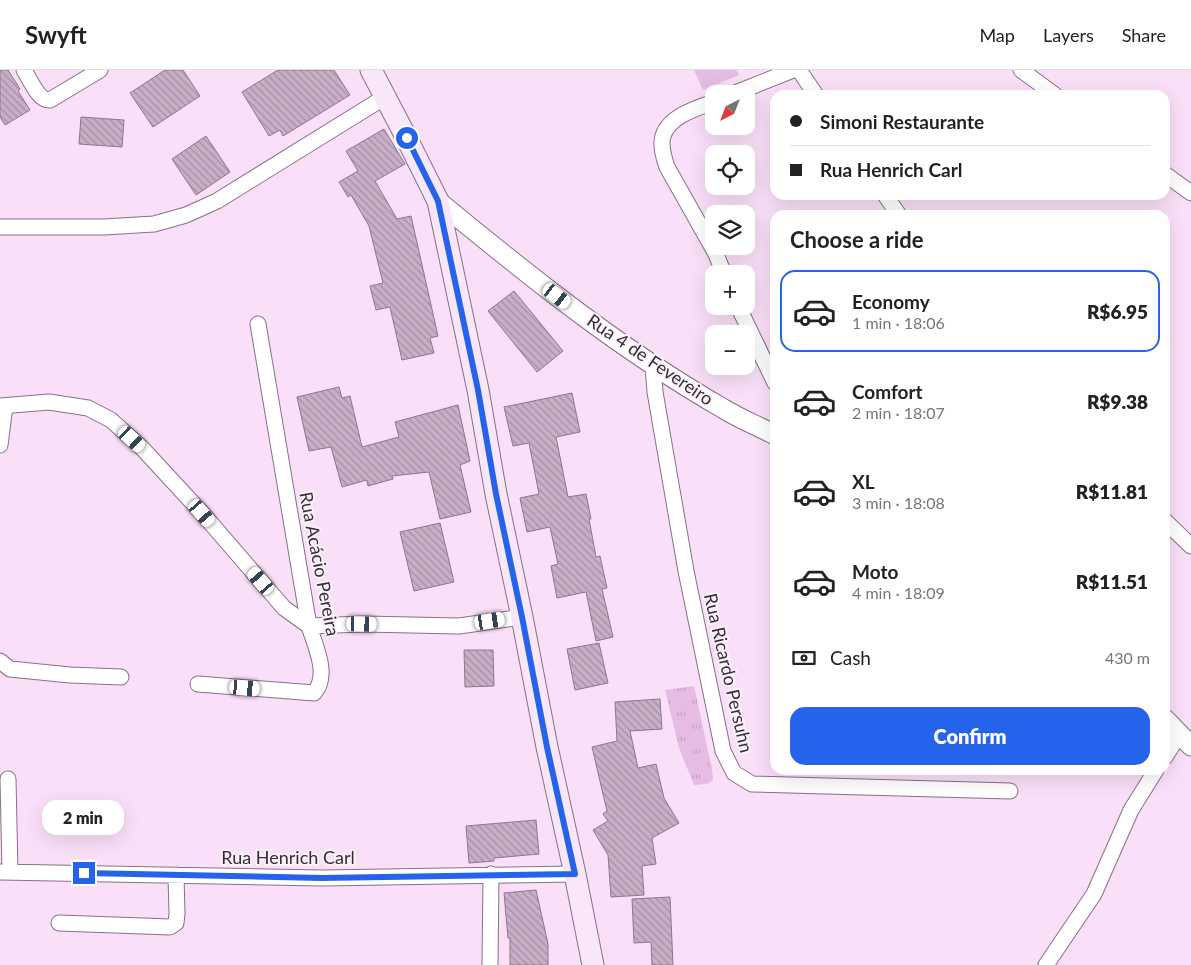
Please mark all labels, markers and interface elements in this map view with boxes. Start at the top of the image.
text: Swyft [25,20,87,49]
text: Map [979,24,1015,46]
text: Layers [1043,24,1094,46]
text: Share [1122,24,1166,46]
north arrow [705,85,755,135]
map controls [705,85,755,375]
text: Simoni Restaurante [820,110,984,133]
route start [396,127,418,149]
button: locate [705,145,755,195]
text: Rua Henrich Carl [820,158,962,181]
button: layers [705,205,755,255]
text: Choose a ride [790,226,924,253]
button: + [705,265,755,315]
car [540,281,573,311]
icon: car [792,289,837,334]
text: Economy [852,290,930,313]
text: R$6.95 [1087,300,1148,323]
street label: Rua 4 de Fevereiro [583,309,718,410]
text: 1 min · 18:06 [852,313,945,332]
button: − [705,325,755,375]
icon: car [792,379,837,424]
text: Comfort [852,380,923,403]
text: R$9.38 [1087,390,1148,413]
text: 2 min · 18:07 [852,403,945,422]
car [115,423,148,455]
icon: car [792,469,837,514]
text: XL [852,470,875,493]
text: R$11.81 [1076,480,1148,503]
street label: Rua Acácio Pereira [295,490,345,638]
text: 3 min · 18:08 [852,493,945,512]
car [186,497,217,529]
icon: car [792,559,837,604]
text: Moto [852,560,898,583]
car [245,565,276,597]
text: R$11.51 [1076,570,1148,593]
text: 4 min · 18:09 [852,583,945,602]
street label: Rua Ricardo Persuhn [700,591,758,755]
car [474,611,505,631]
car [346,616,377,632]
icon: cash [790,644,818,672]
text: Cash [830,646,871,669]
text: 430 m [1105,648,1150,667]
car [229,679,260,697]
button: Confirm [790,707,1150,765]
callout: 2 min [43,800,125,836]
text: 2 min [63,808,103,827]
street label: Rua Henrich Carl [221,846,355,868]
route end [73,862,95,884]

